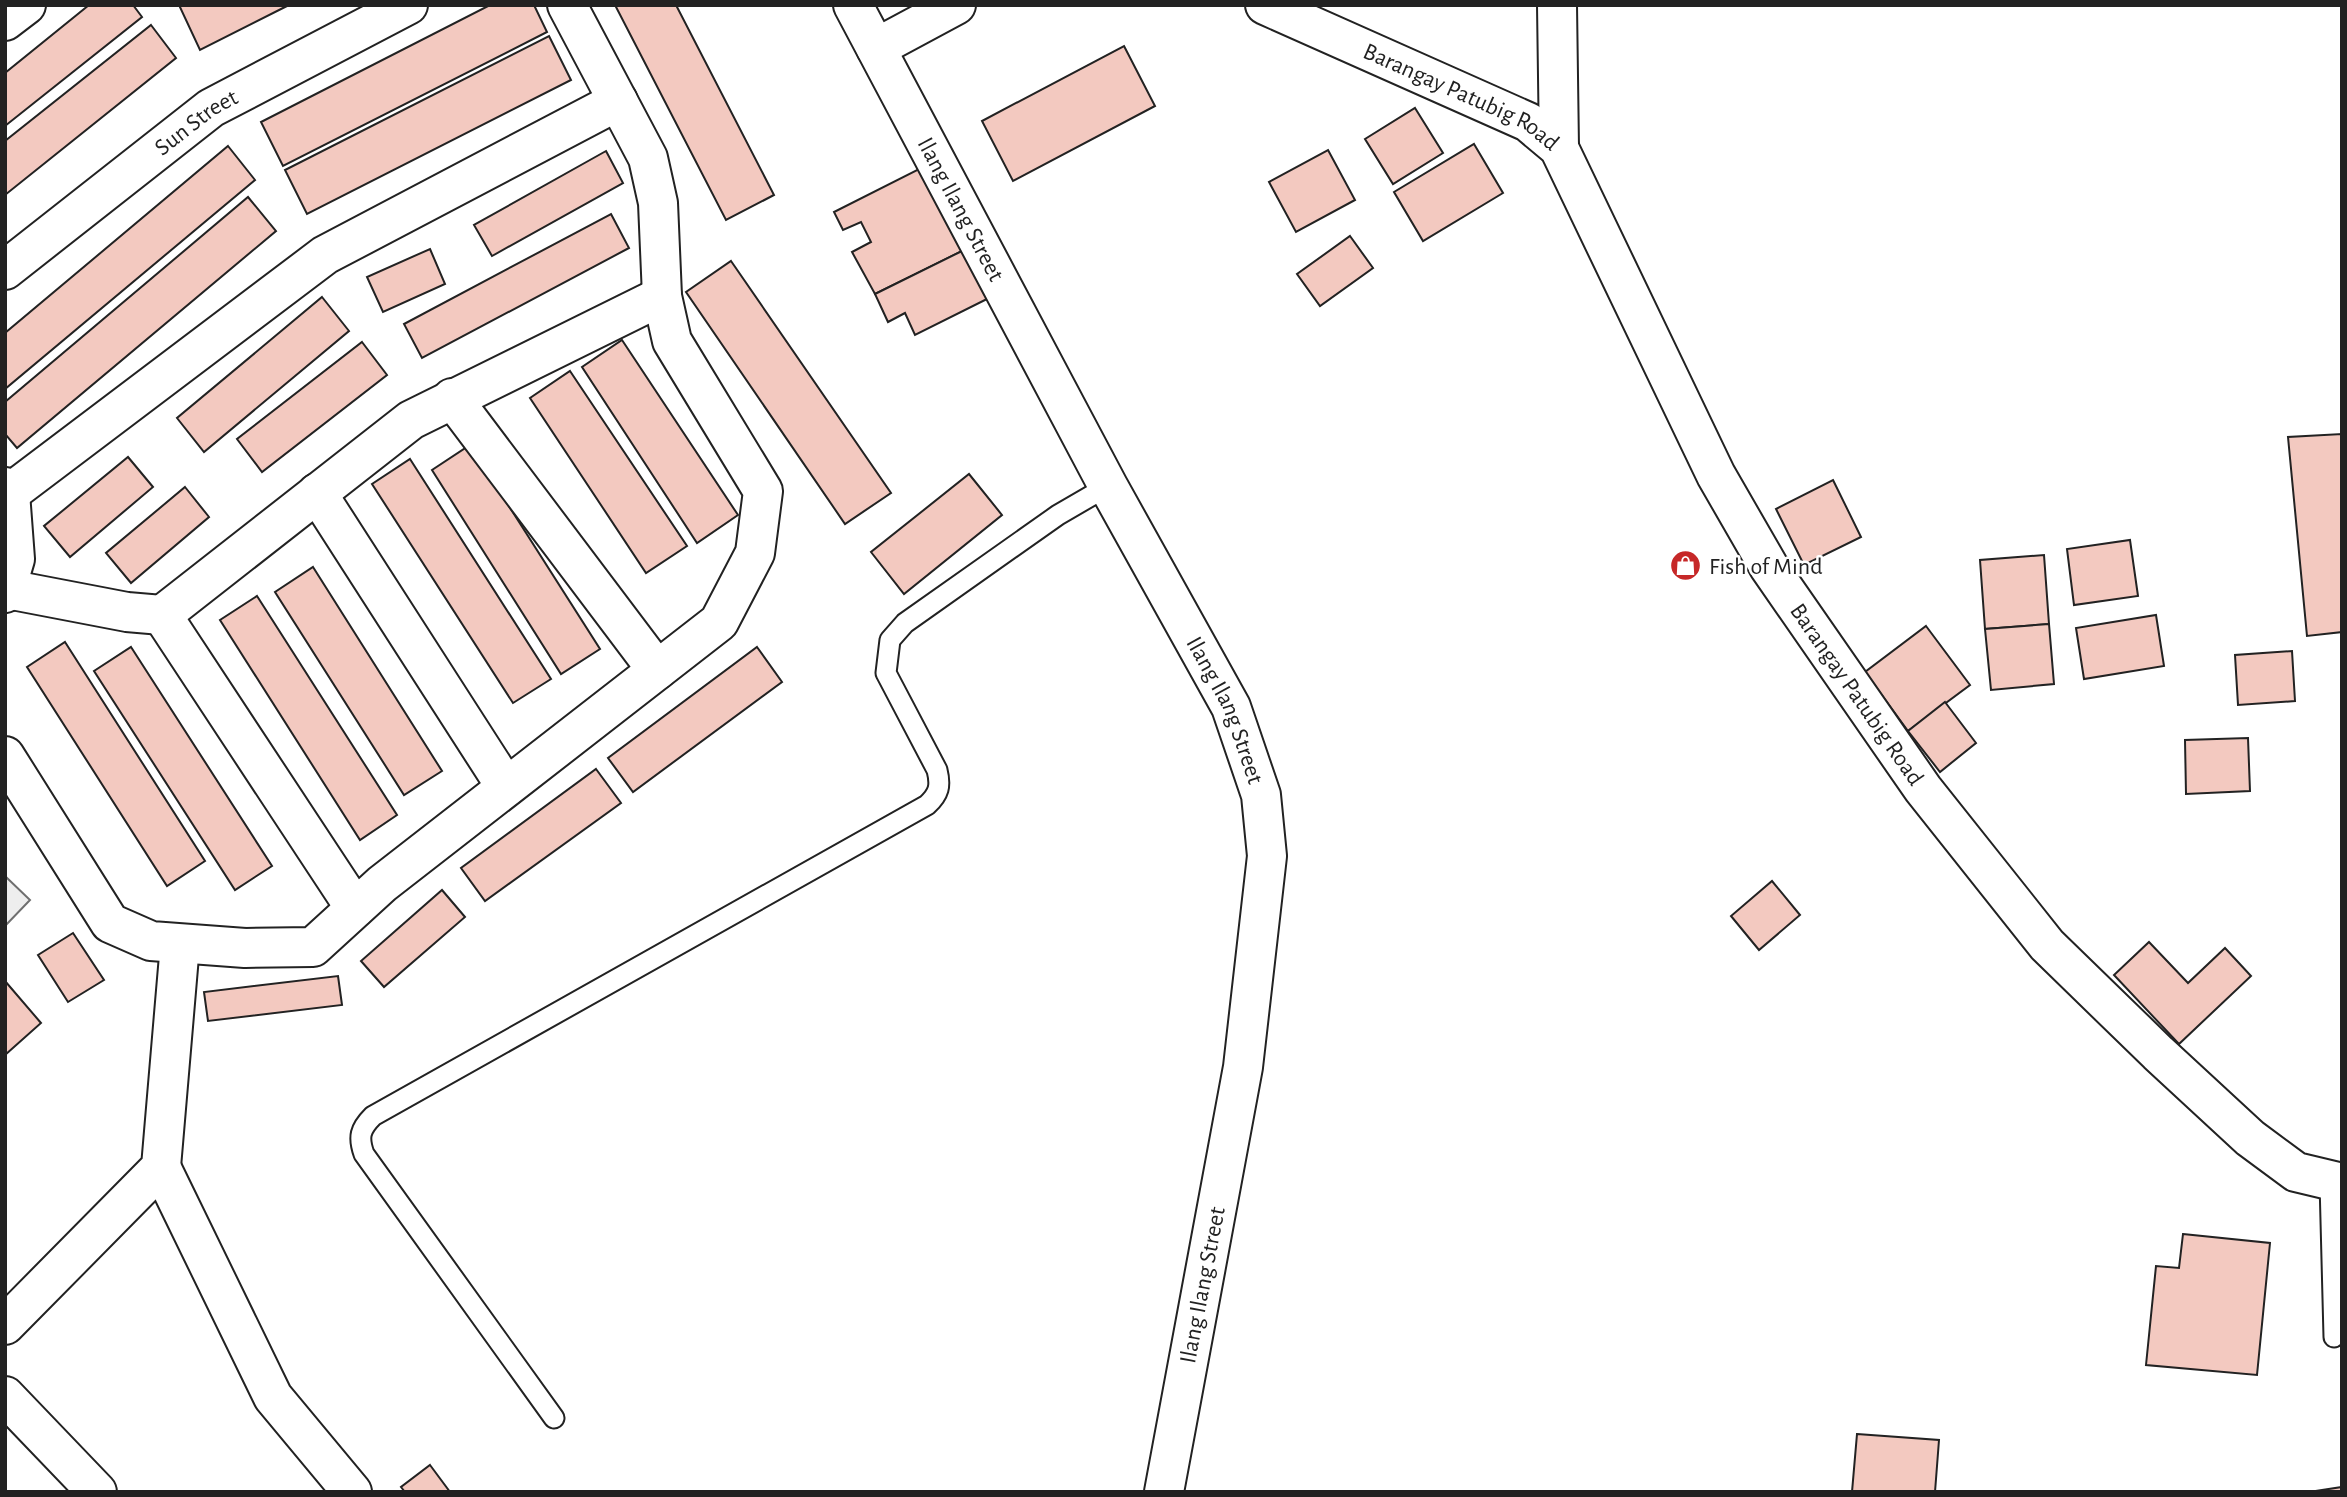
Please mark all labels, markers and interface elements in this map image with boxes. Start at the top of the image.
street label: Barangay Patubig Road [1360,39,1563,156]
street label: Sun Street [151,85,242,160]
street label: Ilang Ilang Street [912,134,1008,286]
shop icon: Fish of Mind [1669,549,1703,583]
place label: Fish of Mind [1709,555,1823,579]
street label: Barangay Patubig Road [1785,599,1928,790]
street label: Ilang Ilang Street [1181,633,1267,787]
street label: Ilang Ilang Street [1176,1205,1230,1365]

